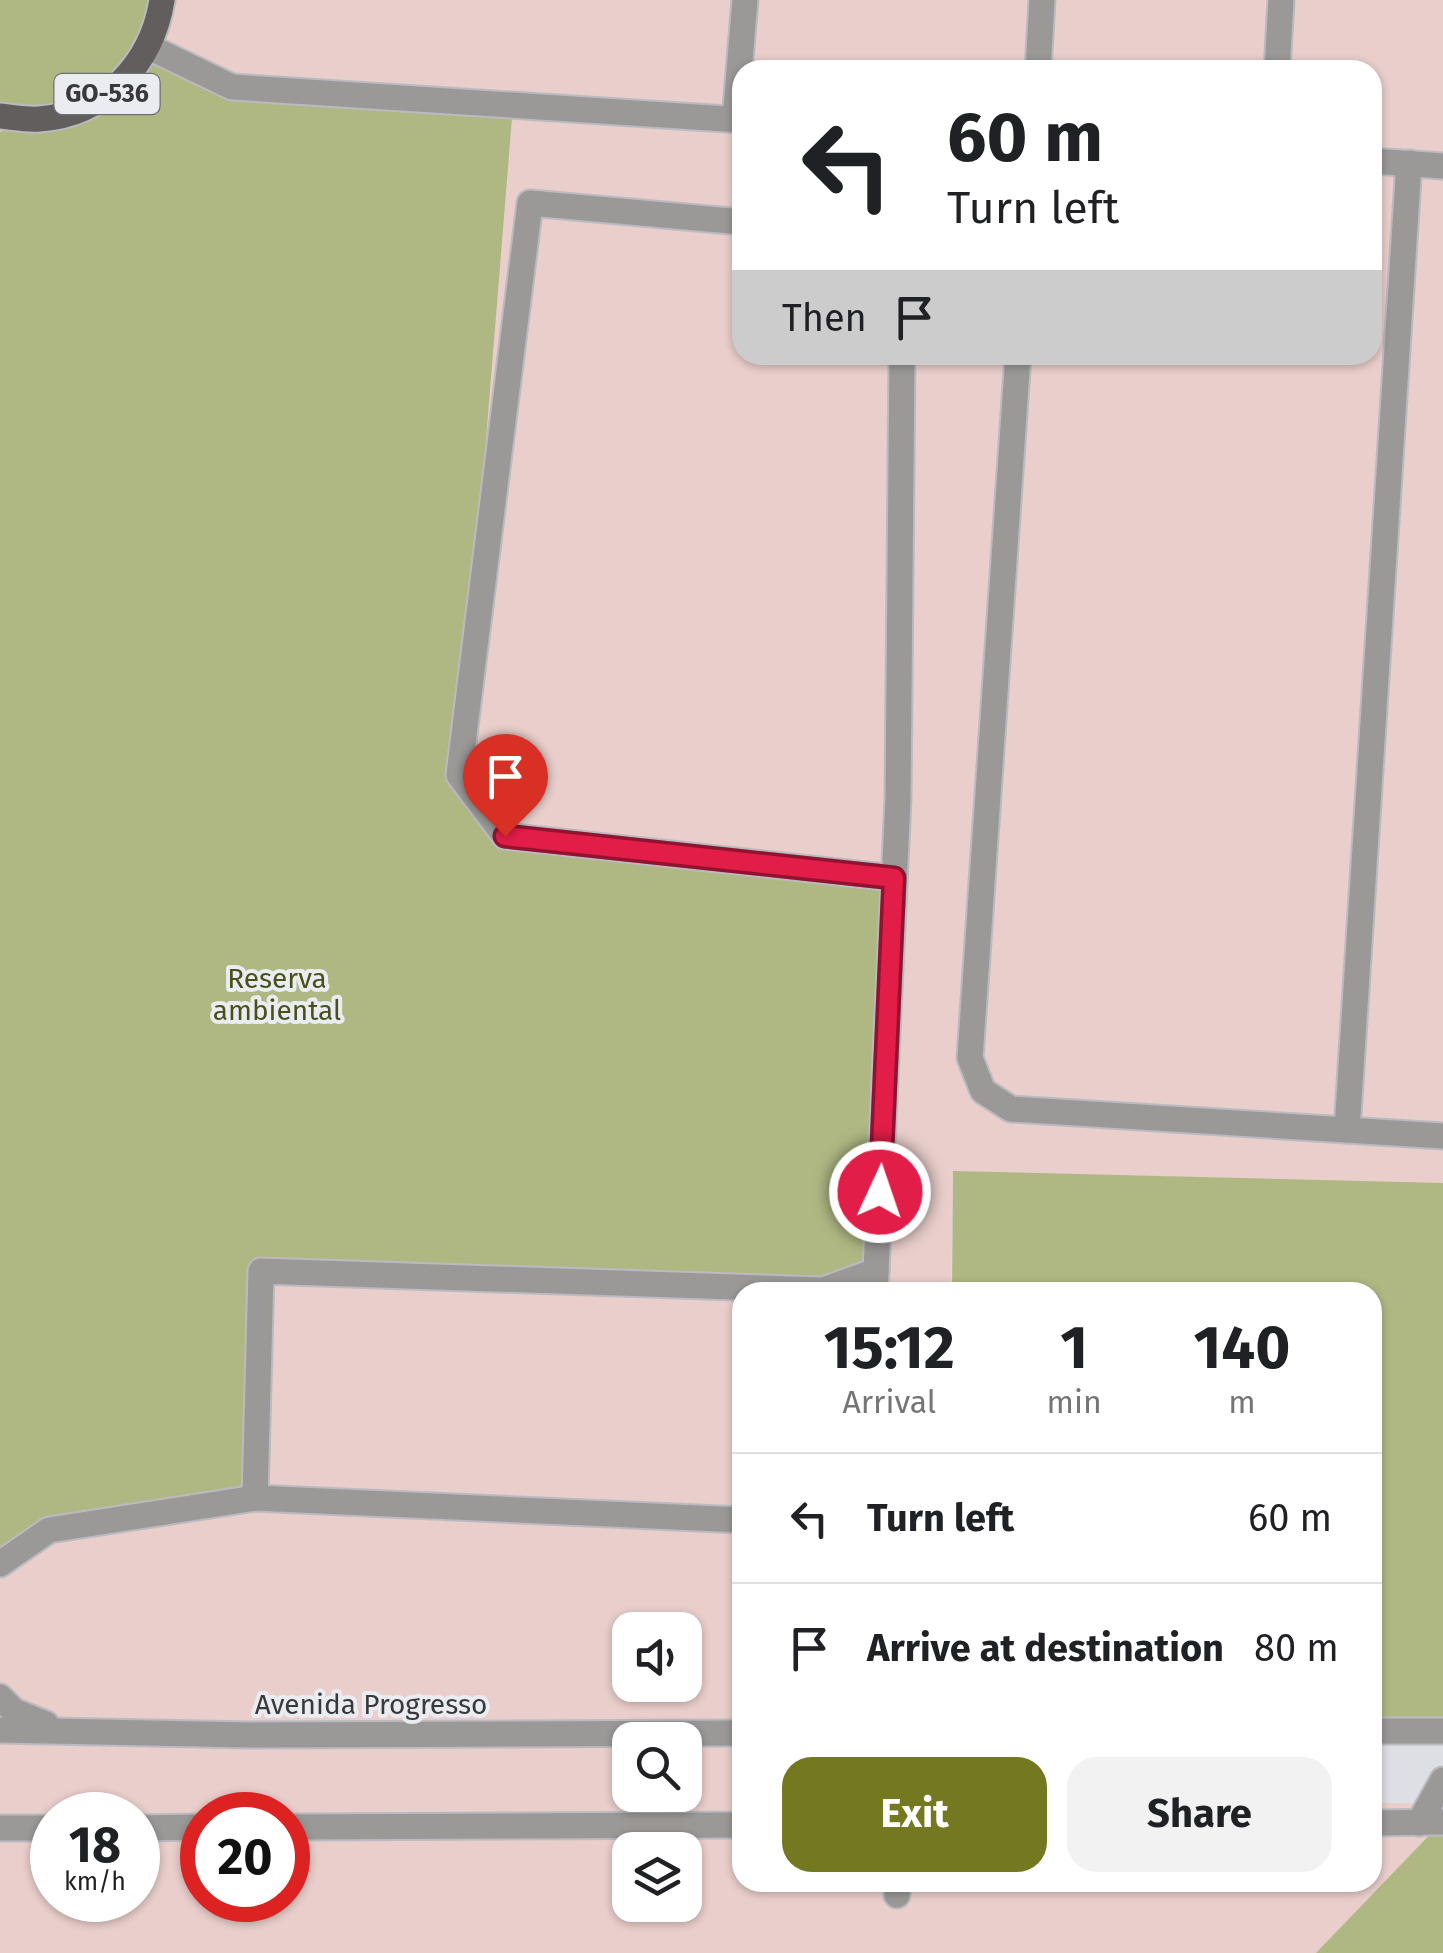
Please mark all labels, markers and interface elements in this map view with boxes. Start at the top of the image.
road number: GO-536 [54,74,160,114]
text: 60 m [947,96,1103,180]
icon: left [782,100,912,230]
text: Turn left [947,181,1119,235]
icon: arrive [887,290,942,345]
text: Then [782,295,867,341]
pin [463,734,548,837]
icon: arrive [478,749,533,804]
park label: Reserva ambiental [213,962,341,1027]
position arrow [828,1140,932,1244]
text: 15:12 [824,1312,955,1384]
text: 1 [1060,1312,1088,1384]
text: 140 [1193,1312,1290,1384]
text: Arrival [842,1383,936,1421]
text: min [1047,1383,1102,1421]
text: m [1228,1383,1256,1421]
icon: left [782,1491,837,1546]
text: Turn left [867,1495,1014,1541]
text: 60 m [1248,1495,1332,1541]
map controls [612,1612,702,1922]
button: sound [612,1612,702,1702]
icon: arrive [782,1621,837,1676]
text: Arrive at destination [867,1625,1224,1671]
text: 80 m [1254,1625,1339,1671]
street label: Avenida Progresso [255,1688,487,1721]
button: search [612,1722,702,1812]
button: Exit [782,1757,1047,1872]
button: Share [1067,1757,1332,1872]
speed limit sign: 20 [180,1792,310,1922]
text: 18 [69,1815,121,1875]
button: layers [612,1832,702,1922]
text: km/h [64,1867,126,1897]

